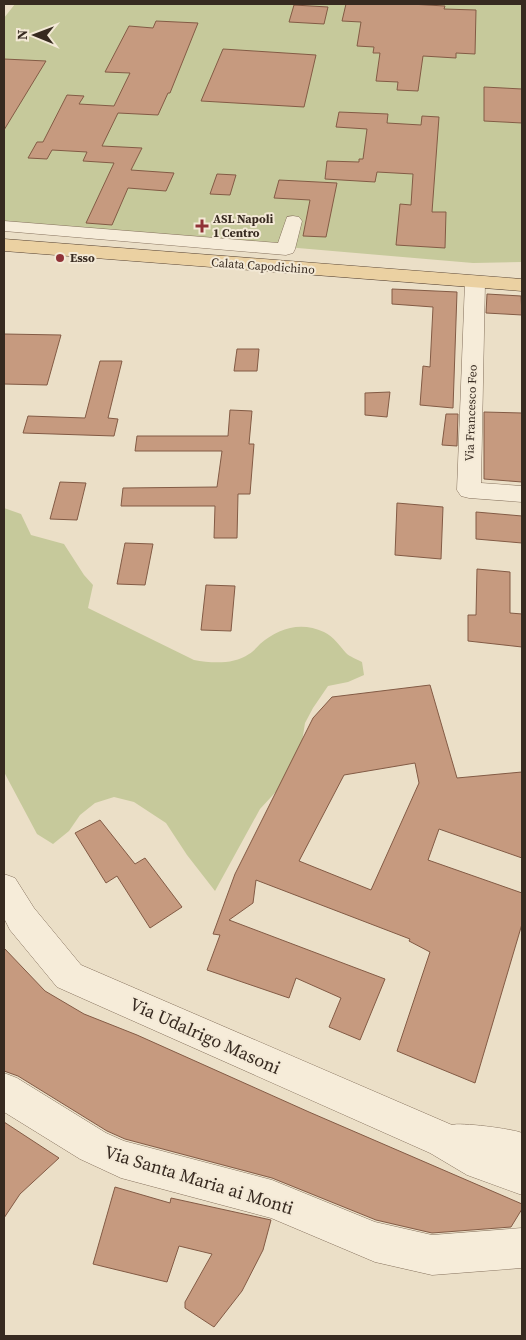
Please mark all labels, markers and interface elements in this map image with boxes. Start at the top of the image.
north arrow [10,10,60,60]
text: N [12,29,32,40]
place label: ASL Napoli 1 Centro [213,211,274,241]
marker: ASL Napoli 1 Centro [195,219,209,233]
place label: Esso [70,250,95,266]
marker: Esso [54,252,66,264]
street label: Calata Capodichino [211,254,316,278]
street label: Via Francesco Feo [461,364,481,462]
street label: Via Udalrigo Masoni [126,991,285,1080]
street label: Via Santa Maria ai Monti [102,1139,297,1220]

